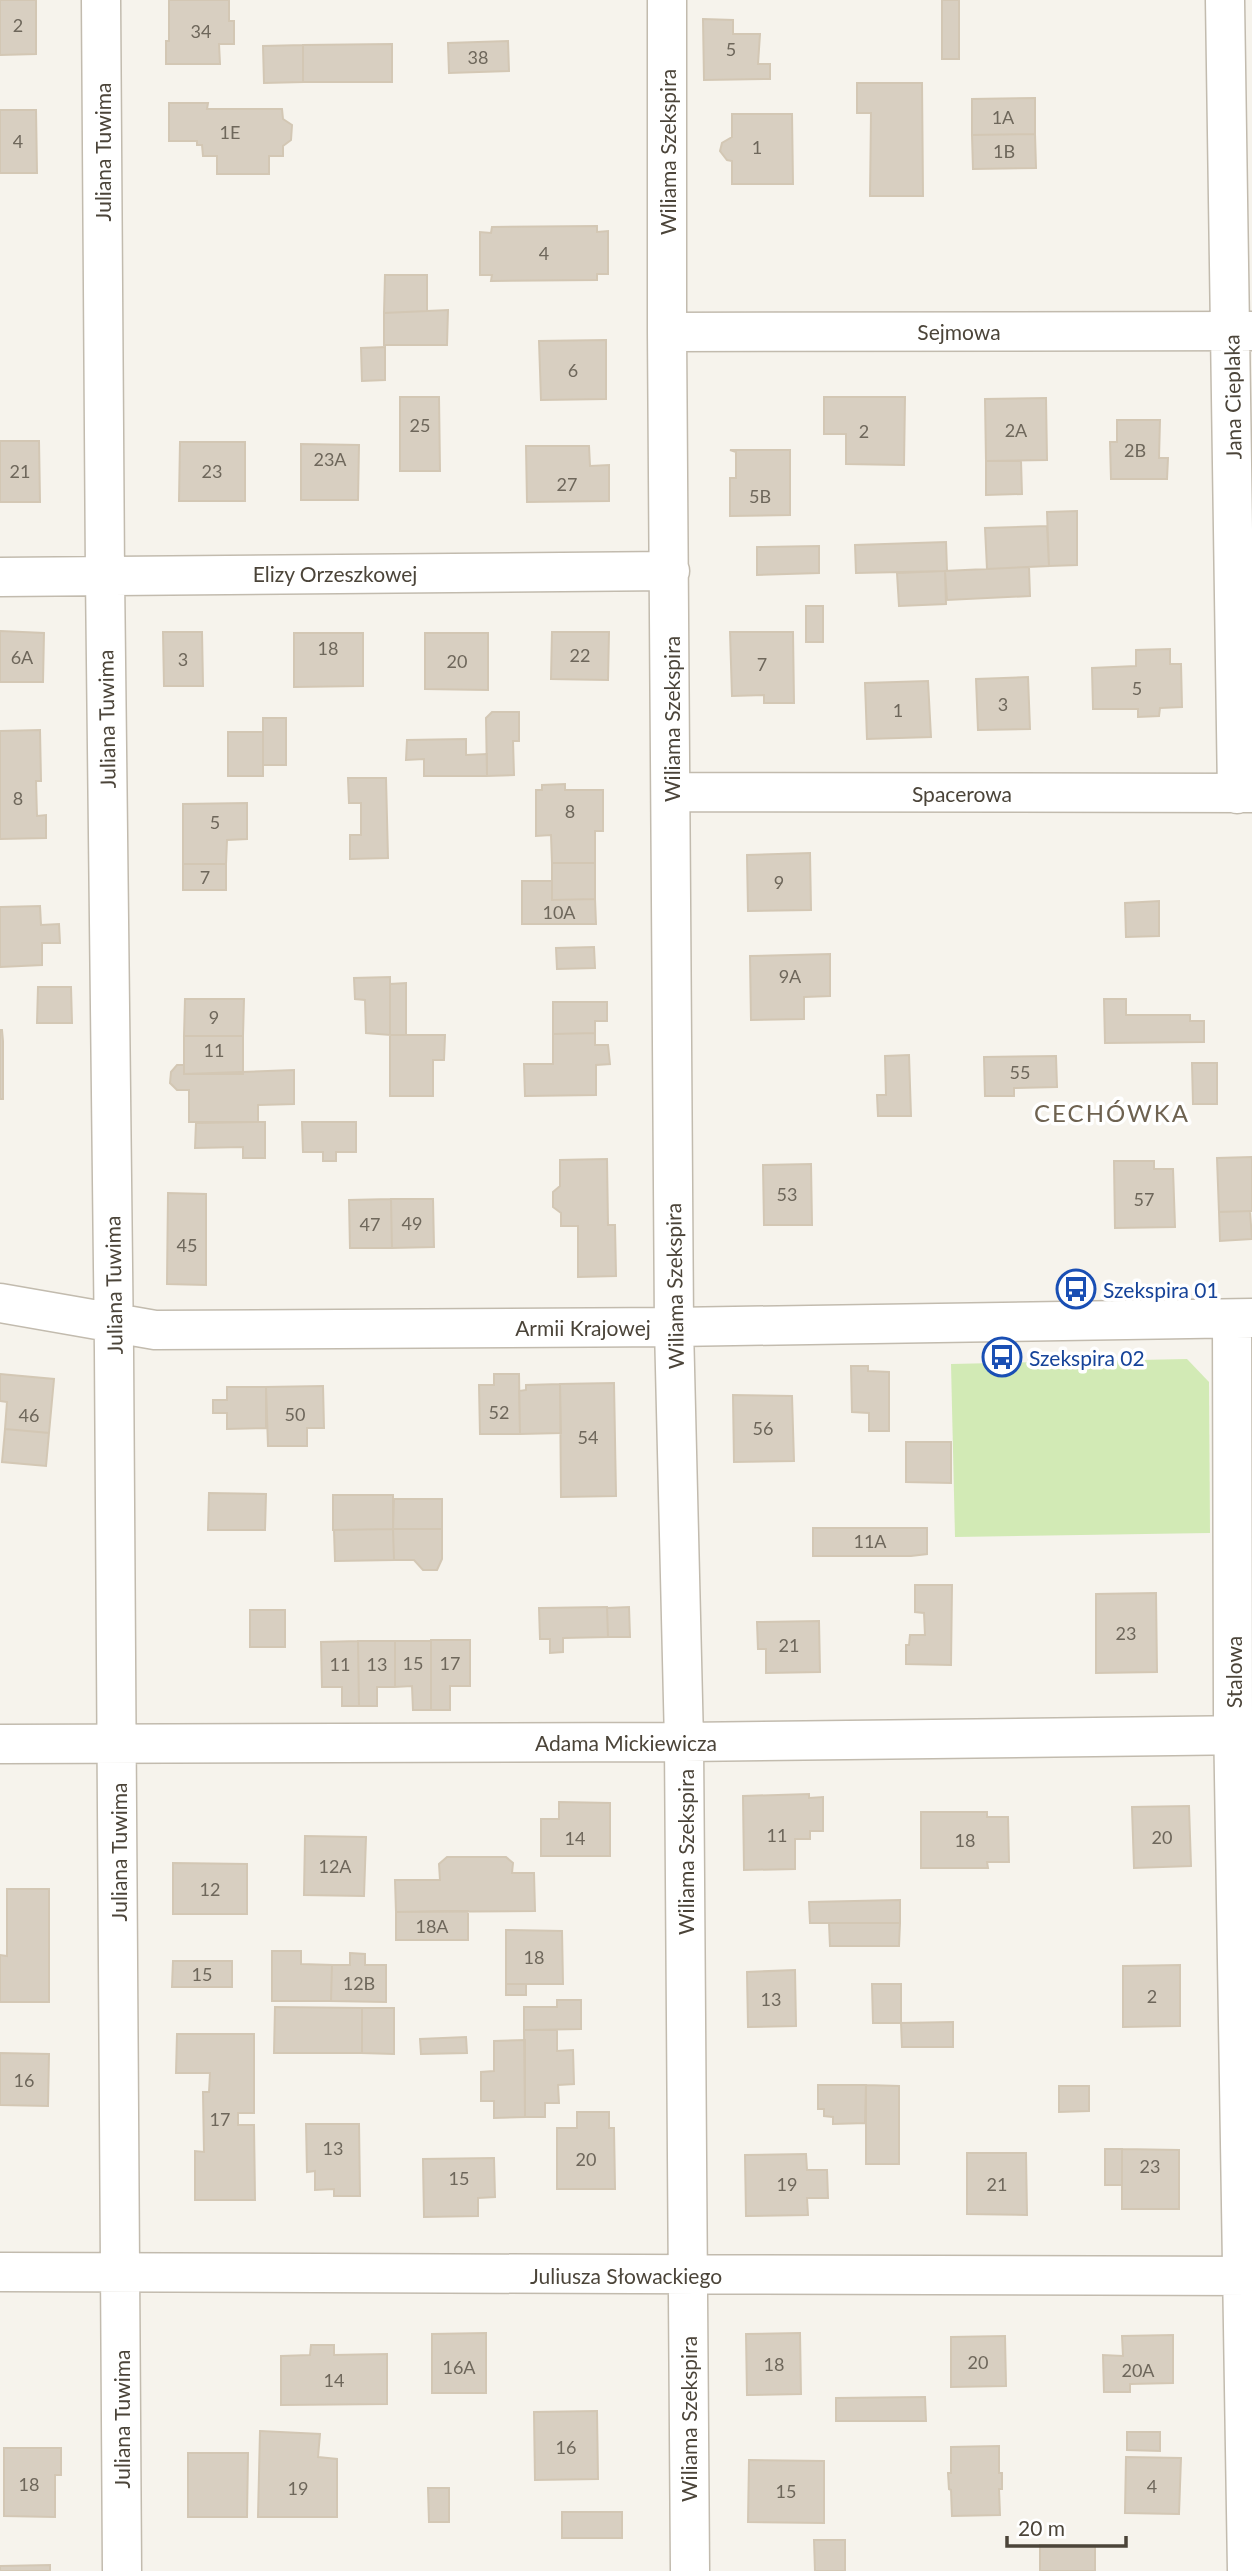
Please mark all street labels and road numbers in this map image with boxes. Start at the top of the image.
street label: Wiliama Szekspira [655,69,680,235]
street label: Juliana Tuwima [90,83,115,221]
street label: Sejmowa [917,319,1001,344]
street label: Jana Cieplaka [1218,334,1246,460]
street label: Elizy Orzeszkowej [253,561,417,586]
street label: Wiliama Szekspira [659,636,684,802]
street label: Juliana Tuwima [92,649,120,789]
street label: Spacerowa [912,781,1012,806]
street label: Wiliama Szekspira [660,1203,688,1369]
street label: Juliana Tuwima [99,1215,127,1355]
street label: Armii Krajowej [515,1315,651,1340]
street label: Stalowa [1221,1636,1246,1708]
street label: Adama Mickiewicza [535,1730,717,1755]
street label: Wiliama Szekspira [673,1769,698,1935]
street label: Juliana Tuwima [106,1783,131,1921]
street label: Juliusza Słowackiego [530,2263,722,2288]
street label: Wiliama Szekspira [676,2336,701,2502]
street label: Juliana Tuwima [109,2350,134,2488]

